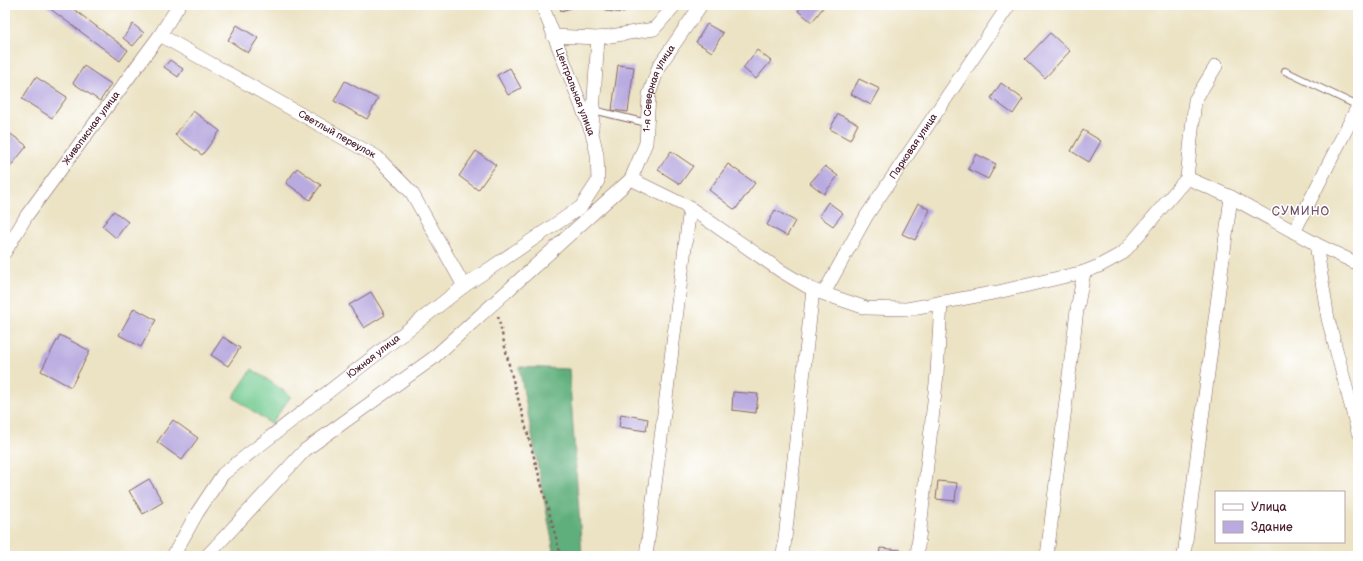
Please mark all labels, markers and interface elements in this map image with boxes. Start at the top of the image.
street label: 1-я Северная улица [641,42,678,132]
street label: Центральная улица [553,46,597,138]
street label: Живописная улица [60,89,122,167]
street label: Светлый переулок [296,108,378,161]
street label: Парковая улица [887,111,940,181]
district label: СУМИНО [1272,204,1330,219]
street label: Южная улица [344,332,403,381]
legend [1215,491,1345,543]
text: Улица [1251,500,1287,515]
text: Здание [1251,520,1293,535]

